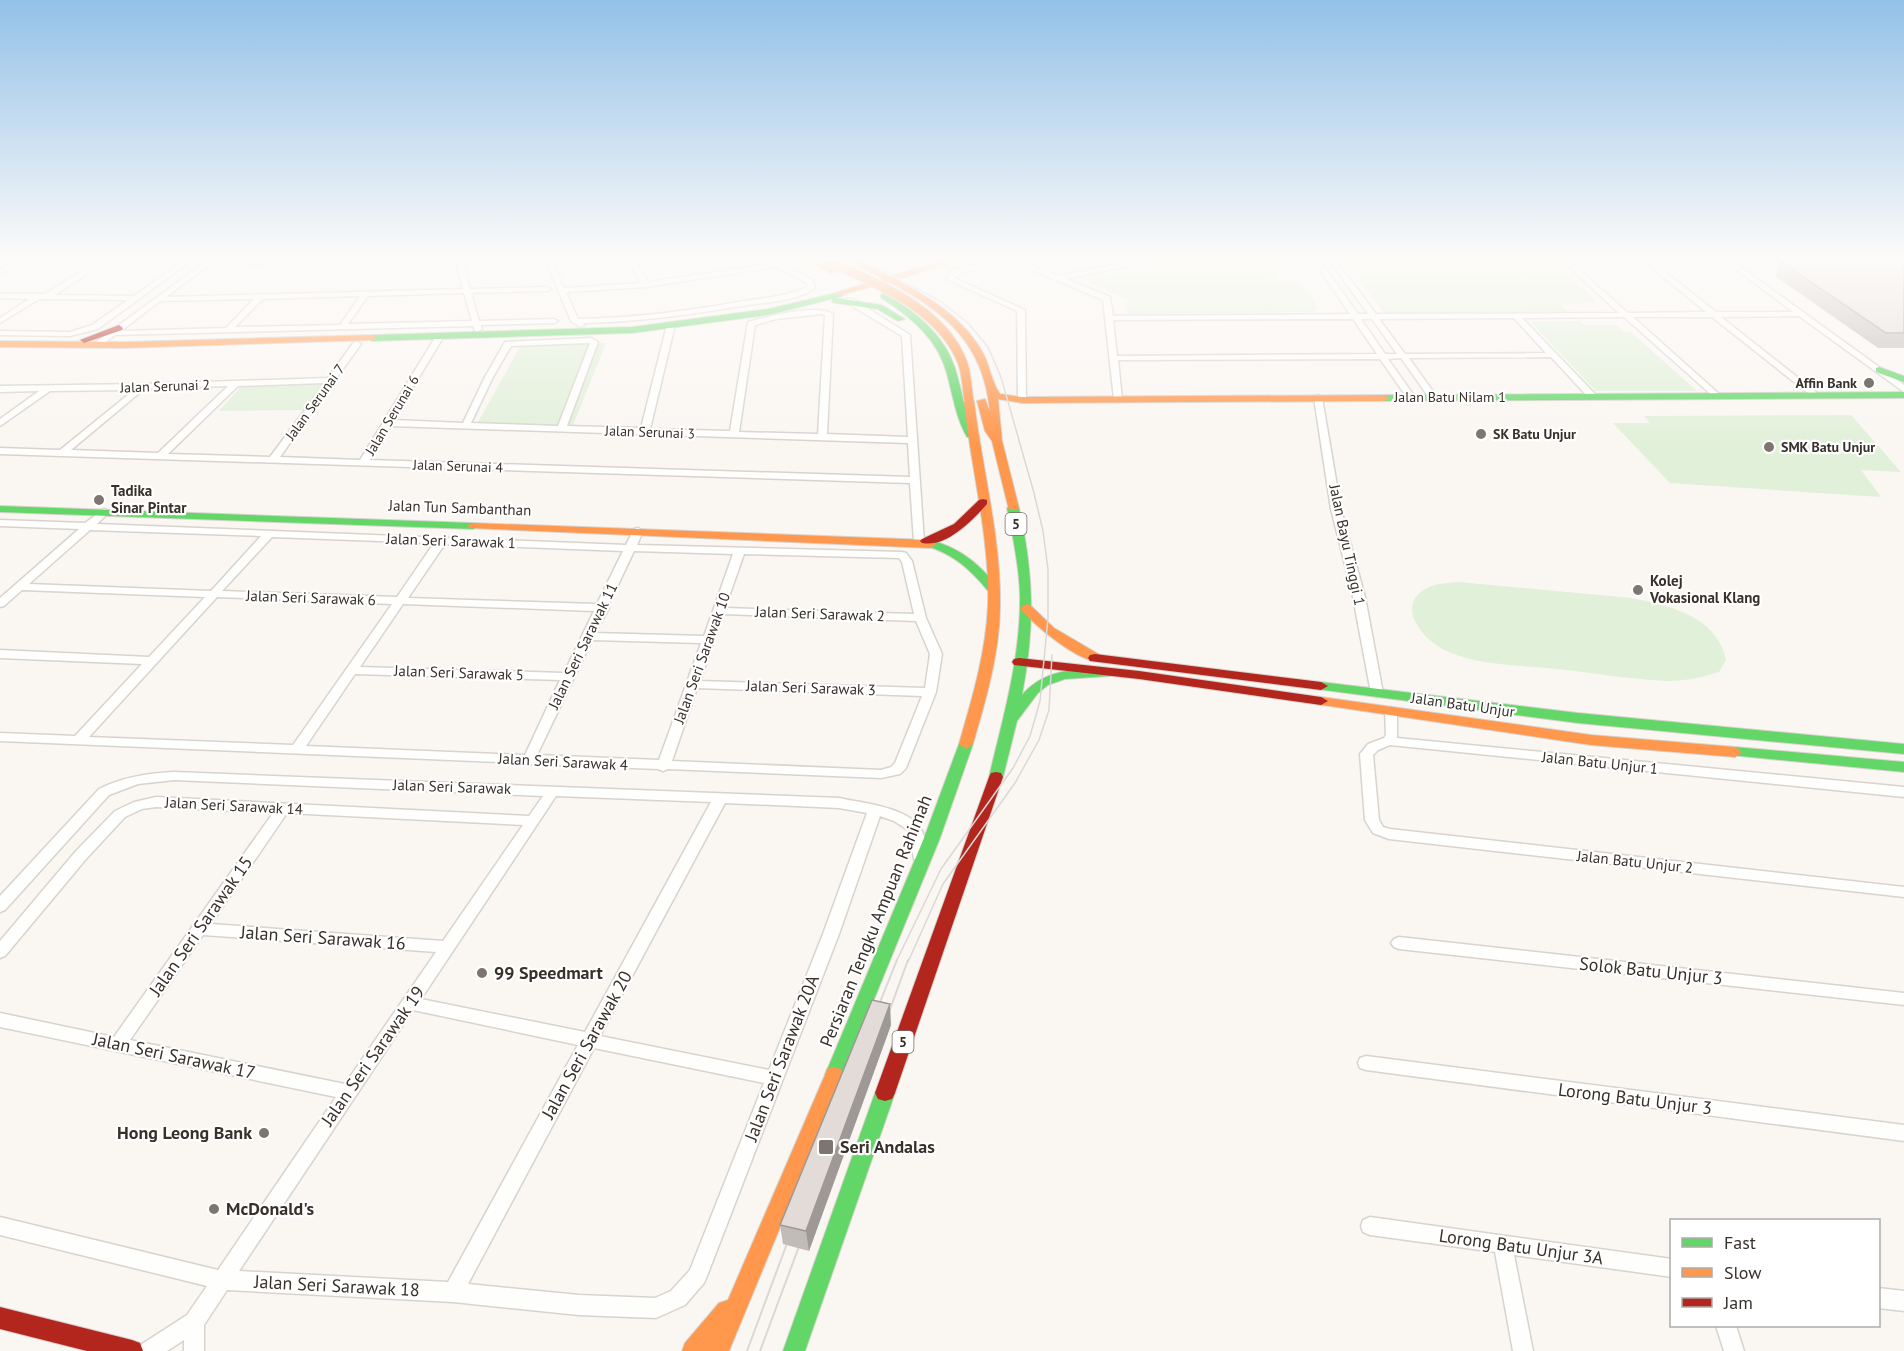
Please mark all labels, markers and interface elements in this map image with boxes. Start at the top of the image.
street label: Jalan Serunai 7 [281,360,349,445]
street label: Jalan Serunai 6 [361,372,423,459]
place label: Affin Bank [1795,374,1857,392]
street label: Jalan Serunai 2 [119,375,210,397]
marker: Affin Bank [1862,376,1876,390]
street label: Jalan Batu Nilam 1 [1393,388,1506,406]
street label: Jalan Serunai 3 [604,421,695,443]
place label: SK Batu Unjur [1493,425,1576,443]
marker: SK Batu Unjur [1474,427,1488,441]
place label: SMK Batu Unjur [1781,438,1875,456]
marker: SMK Batu Unjur [1762,440,1776,454]
street label: Jalan Serunai 4 [412,455,504,477]
place label: Tadika Sinar Pintar [111,481,187,517]
street label: Jalan Bayu Tinggi 1 [1325,482,1370,607]
marker: Tadika Sinar Pintar [92,493,106,507]
street label: Jalan Tun Sambanthan [387,495,532,519]
road number: 5 [1006,513,1026,535]
street label: Jalan Seri Sarawak 1 [385,529,516,552]
place label: Kolej Vokasional Klang [1649,571,1760,607]
street label: Jalan Seri Sarawak 11 [543,580,621,713]
marker: Kolej Vokasional Klang [1631,583,1645,597]
street label: Jalan Seri Sarawak 6 [245,586,376,609]
street label: Jalan Seri Sarawak 10 [669,590,734,727]
street label: Jalan Seri Sarawak 2 [754,602,885,625]
street label: Jalan Seri Sarawak 5 [393,661,524,684]
street label: Jalan Seri Sarawak 3 [745,676,876,699]
street label: Jalan Batu Unjur [1409,688,1516,721]
street label: Jalan Batu Unjur 1 [1540,747,1659,778]
street label: Jalan Seri Sarawak 4 [497,749,628,774]
street label: Jalan Seri Sarawak [392,775,512,798]
street label: Persiaran Tengku Ampuan Rahimah [814,791,937,1050]
street label: Jalan Seri Sarawak 14 [164,792,303,819]
street label: Jalan Batu Unjur 2 [1575,846,1694,877]
street label: Jalan Seri Sarawak 15 [143,851,258,1001]
street label: Jalan Seri Sarawak 16 [239,920,406,955]
street label: Solok Batu Unjur 3 [1578,952,1724,989]
place label: 99 Speedmart [494,961,603,984]
marker: 99 Speedmart [475,966,489,980]
street label: Jalan Seri Sarawak 20 [536,967,637,1124]
street label: Jalan Seri Sarawak 20A [739,971,824,1145]
street label: Jalan Seri Sarawak 19 [315,981,430,1131]
street label: Jalan Seri Sarawak 17 [90,1027,258,1084]
road number: 5 [892,1031,914,1053]
street label: Lorong Batu Unjur 3 [1557,1078,1713,1119]
place label: Hong Leong Bank [117,1121,252,1144]
marker: Hong Leong Bank [257,1126,271,1140]
place label: Seri Andalas [840,1135,935,1158]
marker: Seri Andalas [817,1138,835,1156]
place label: McDonald's [226,1197,314,1220]
marker: McDonald's [207,1202,221,1216]
legend [1670,1219,1880,1327]
street label: Lorong Batu Unjur 3A [1438,1224,1605,1269]
text: Fast [1724,1231,1756,1254]
text: Slow [1724,1261,1762,1284]
street label: Jalan Seri Sarawak 18 [253,1270,420,1301]
text: Jam [1723,1291,1753,1314]

